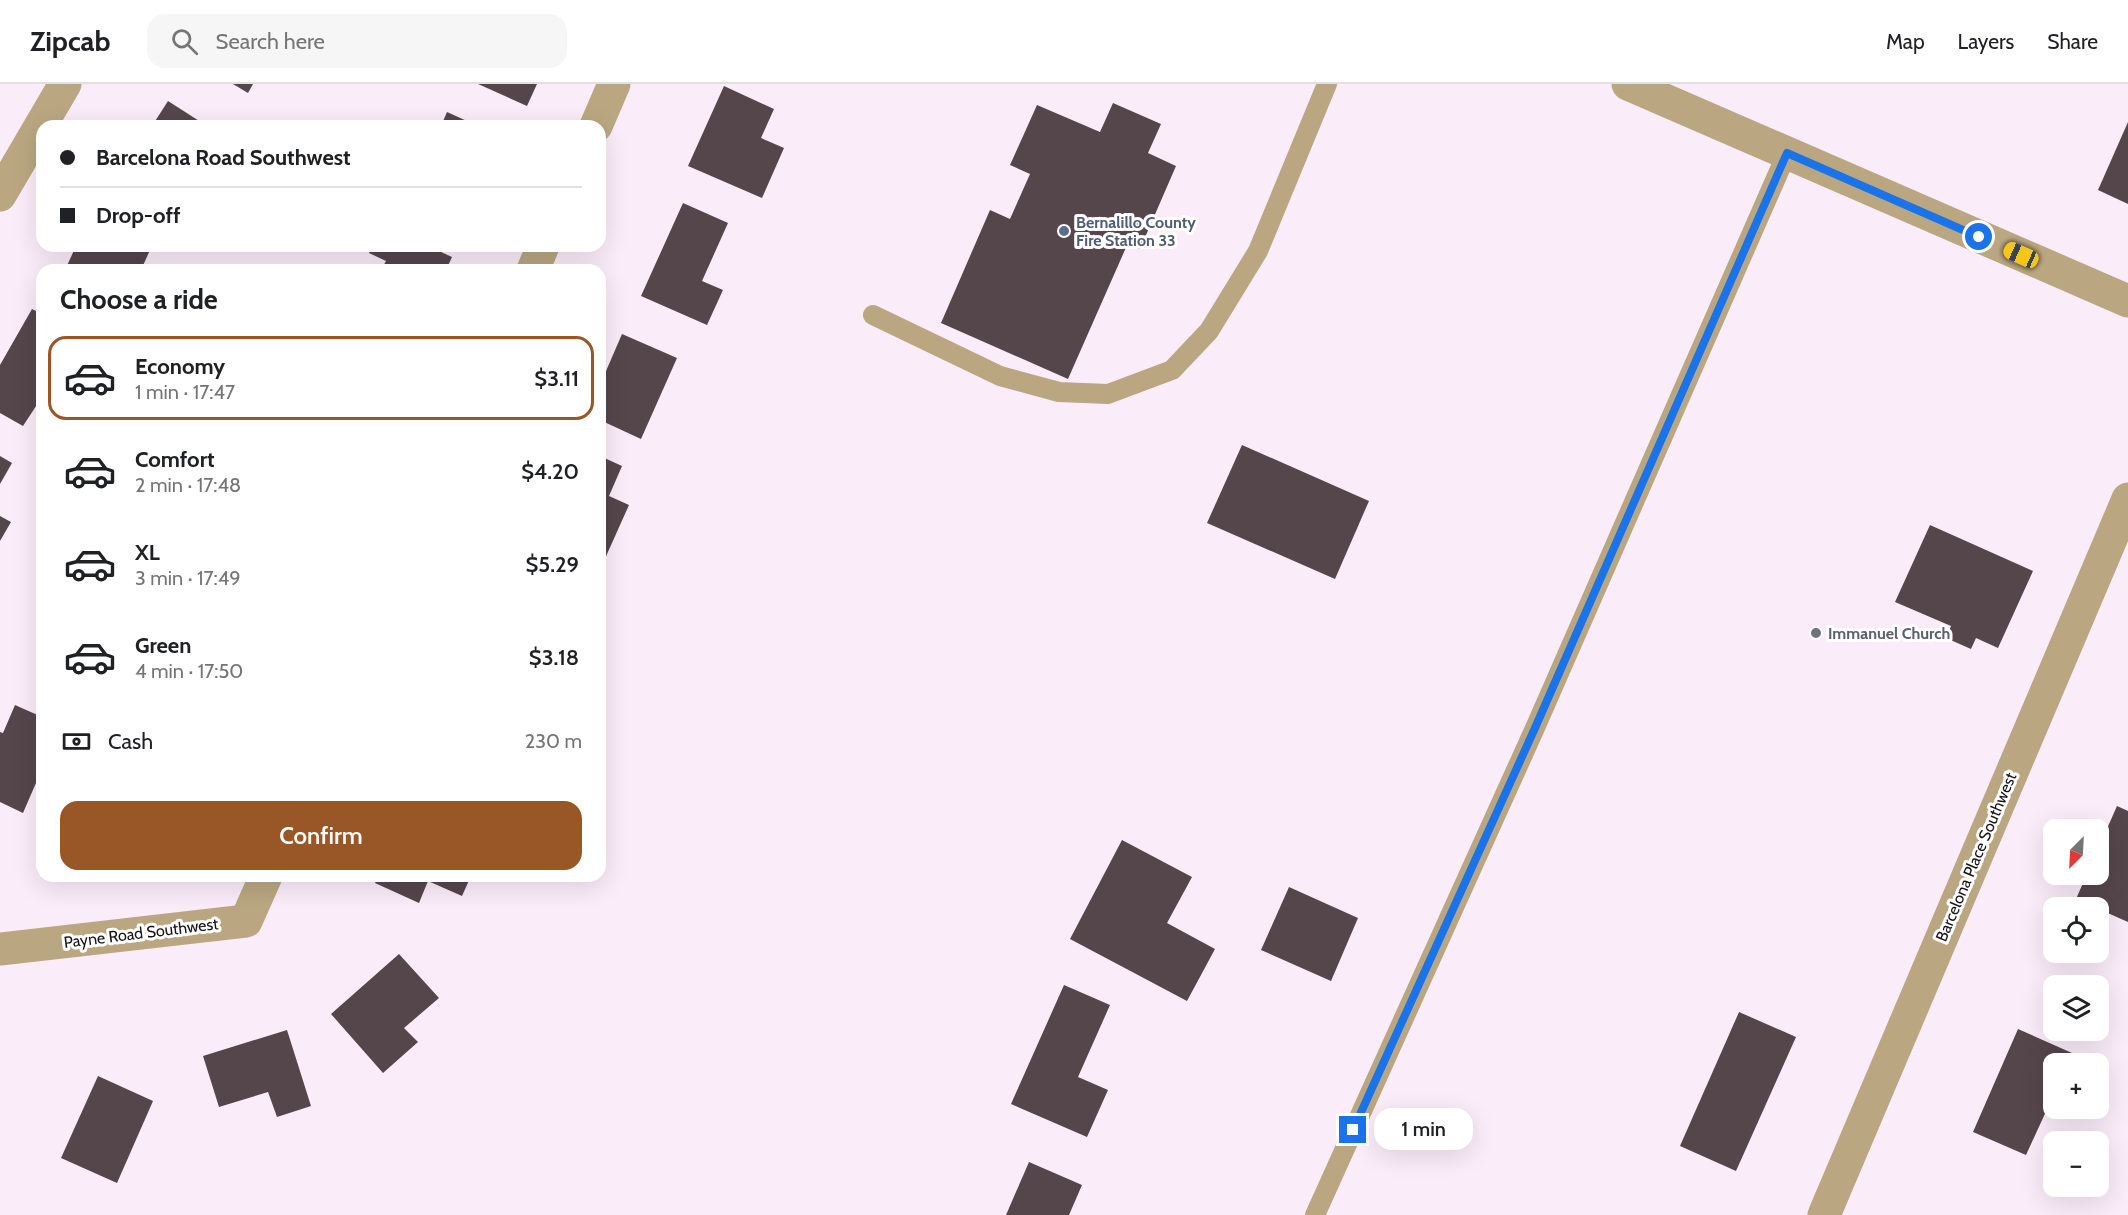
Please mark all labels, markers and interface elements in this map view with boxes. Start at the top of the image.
search box [147,14,567,68]
text: Zipcab [30,24,111,58]
icon: search [168,25,201,58]
text: Search here [216,28,325,55]
text: Map [1886,29,1925,54]
text: Layers [1958,29,2014,54]
text: Share [2047,29,2098,54]
text: Barcelona Road Southwest [96,144,351,171]
text: Drop-off [96,202,180,229]
place label: Bernalillo County Fire Station 33 [1076,213,1196,250]
route start [1965,223,1992,250]
marker: Bernalillo County Fire Station 33 [1057,224,1071,238]
car [2001,239,2041,271]
text: Choose a ride [60,283,218,316]
icon: car [63,351,117,405]
text: Economy [135,353,225,380]
text: $3.11 [534,365,579,392]
text: 1 min · 17:47 [135,380,235,404]
icon: car [63,444,117,498]
text: Comfort [135,446,214,473]
text: $4.20 [521,458,579,485]
text: 2 min · 17:48 [135,473,241,497]
icon: car [63,537,117,591]
text: XL [135,539,160,566]
text: $5.29 [526,551,579,578]
text: 3 min · 17:49 [135,566,241,590]
place label: Immanuel Church [1828,624,1950,643]
marker: Immanuel Church [1809,626,1823,640]
icon: car [63,630,117,684]
text: Green [135,632,191,659]
text: $3.18 [529,644,579,671]
text: 4 min · 17:50 [135,659,243,683]
icon: cash [60,725,93,758]
text: Cash [108,728,153,755]
text: 230 m [525,729,582,753]
street label: Barcelona Place Southwest [1932,769,2020,944]
button: Confirm [60,801,582,870]
north arrow [2043,819,2109,885]
map controls [2043,819,2109,1197]
button: locate [2043,897,2109,963]
street label: Payne Road Southwest [63,914,220,952]
button: layers [2043,975,2109,1041]
button: + [2043,1053,2109,1119]
callout: 1 min [1374,1109,1473,1151]
route end [1339,1116,1366,1143]
text: 1 min [1401,1117,1446,1141]
button: − [2043,1131,2109,1197]

